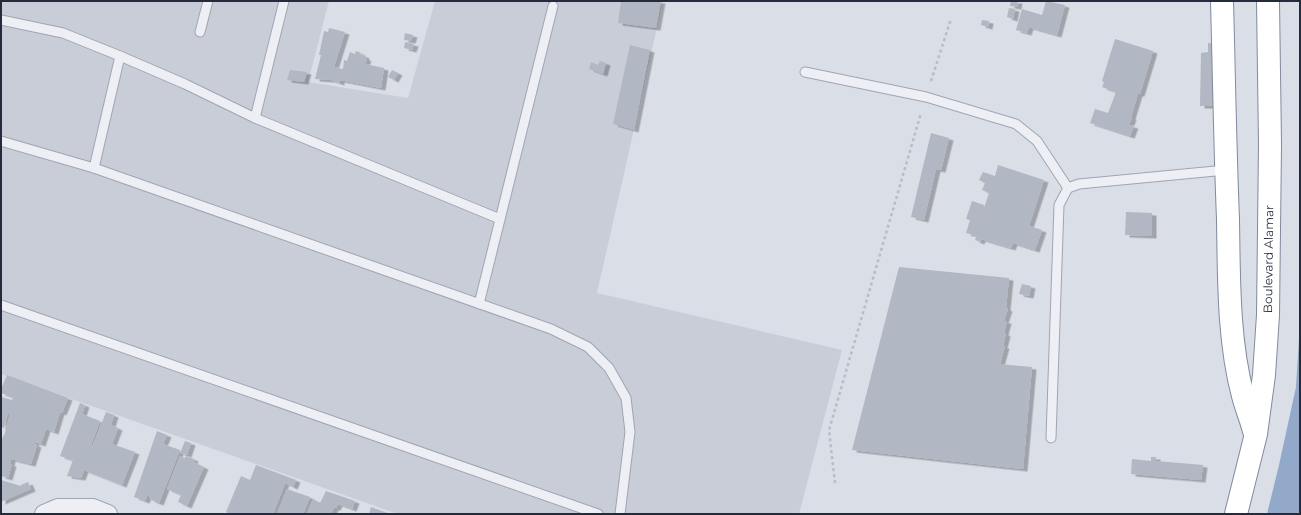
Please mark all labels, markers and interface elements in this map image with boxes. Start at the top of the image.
street label: Boulevard Alamar [1260,205,1276,313]

